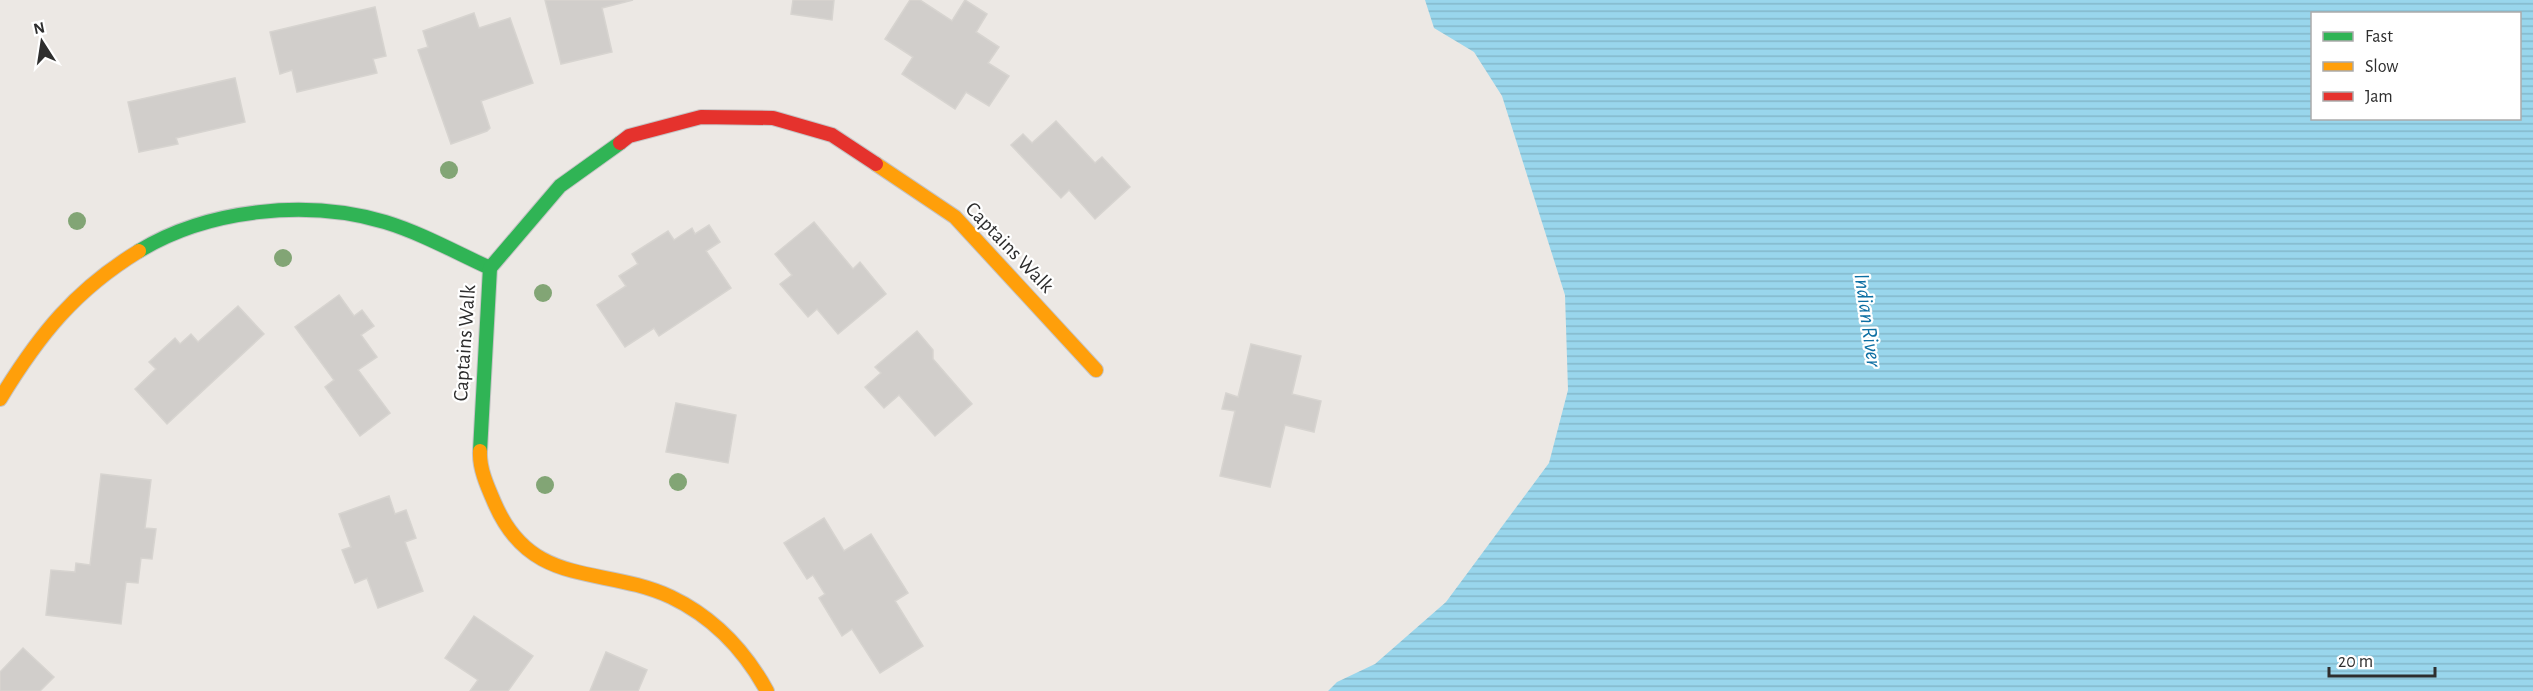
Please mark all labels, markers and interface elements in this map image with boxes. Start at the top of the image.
north arrow [12,12,72,72]
legend [2311,12,2521,120]
text: N [32,19,46,37]
text: Fast [2365,28,2393,46]
text: Slow [2365,58,2398,76]
text: Jam [2365,88,2393,106]
street label: Captains Walk [961,198,1058,297]
water label: Indian River [1851,272,1886,369]
street label: Captains Walk [450,284,479,402]
scale bar [2329,640,2436,678]
text: 20 m [2338,653,2373,671]

